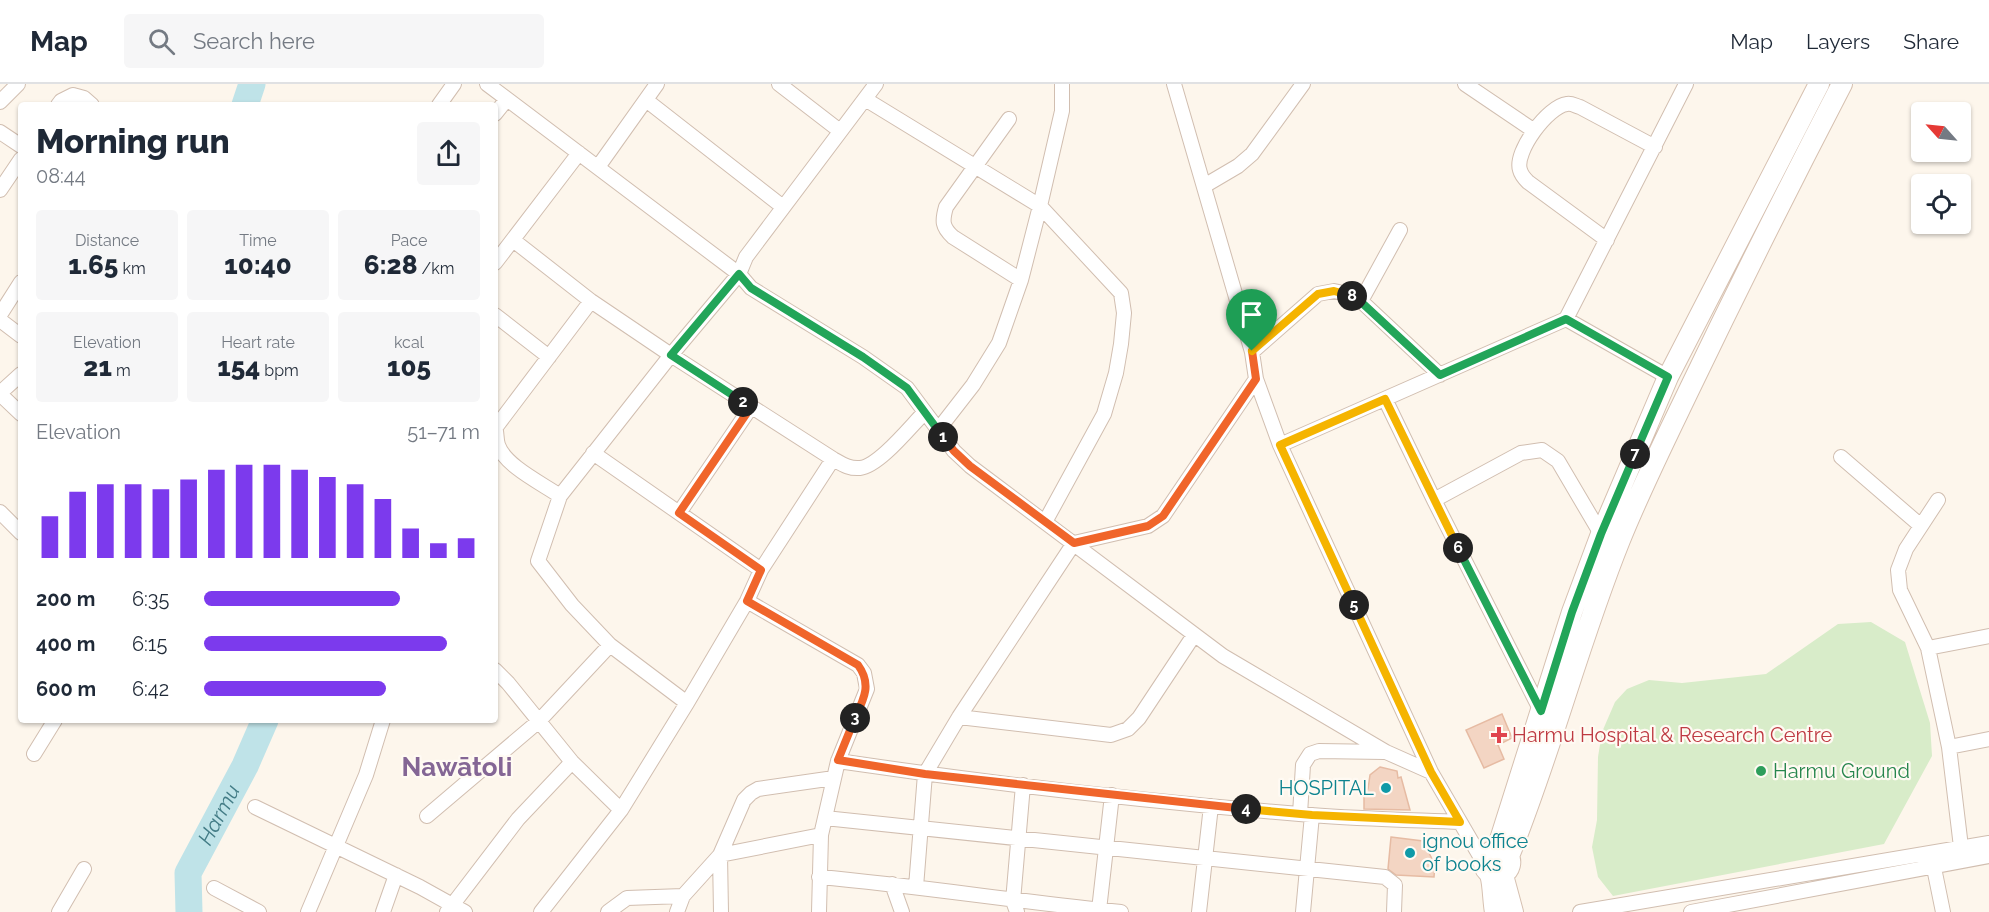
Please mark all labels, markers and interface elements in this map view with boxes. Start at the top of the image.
search box [124,14,544,68]
text: Map [30,25,88,58]
icon: search [145,25,178,58]
text: Search here [193,28,315,54]
text: Map [1730,29,1773,54]
text: Layers [1806,29,1870,54]
text: Share [1903,29,1959,54]
north arrow [1911,102,1971,162]
map controls [1911,102,1971,234]
text: Morning run [36,122,230,161]
button: share [417,122,480,185]
text: 08:44 [36,164,86,188]
button: locate [1911,174,1971,234]
text: Distance [75,231,139,250]
text: Time [239,231,277,250]
text: Pace [391,231,427,250]
text: 1.65 [68,250,118,280]
text: 10:40 [224,250,292,280]
text: 6:28 [364,250,417,280]
text: km [118,259,146,278]
text: /km [417,259,454,278]
pin: 8 [1337,281,1367,311]
text: 8 [1347,286,1357,305]
pin [1226,289,1277,351]
icon: arrive [1235,298,1268,331]
text: Elevation [73,333,141,352]
text: Heart rate [221,333,295,352]
text: kcal [394,333,424,352]
text: 21 [83,352,112,382]
text: 154 [217,352,260,382]
text: 105 [387,352,431,382]
text: m [112,361,131,380]
text: bpm [260,361,299,380]
pin: 2 [728,387,758,417]
text: 2 [738,392,748,411]
text: Elevation [36,420,121,444]
text: 51–71 m [407,420,480,444]
pin: 1 [928,422,958,452]
text: 1 [939,427,947,446]
pin: 7 [1620,439,1650,469]
text: 7 [1631,444,1639,463]
pin: 6 [1443,533,1473,563]
text: 6 [1453,538,1463,557]
text: 200 m [36,587,95,611]
text: 6:35 [132,587,169,611]
pin: 5 [1339,590,1369,620]
text: 5 [1350,595,1358,614]
text: 400 m [36,632,95,656]
text: 6:15 [132,632,167,656]
text: 600 m [36,677,96,701]
text: 6:42 [132,677,169,701]
pin: 3 [840,703,870,733]
text: 3 [851,708,859,727]
place label: Harmu Hospital & Research Centre [1512,723,1832,747]
marker: Harmu Hospital & Research Centre [1490,726,1508,744]
district label: Nawātoli [402,752,512,782]
place label: Harmu Ground [1773,759,1910,783]
marker: Harmu Ground [1754,764,1768,778]
place label: HOSPITAL [1279,776,1374,800]
water label: Harmu [192,780,245,849]
marker: HOSPITAL [1379,781,1393,795]
pin: 4 [1231,794,1261,824]
text: 4 [1241,799,1251,818]
place label: ignou office of books [1422,829,1529,876]
marker: ignou office of books [1403,846,1417,860]

